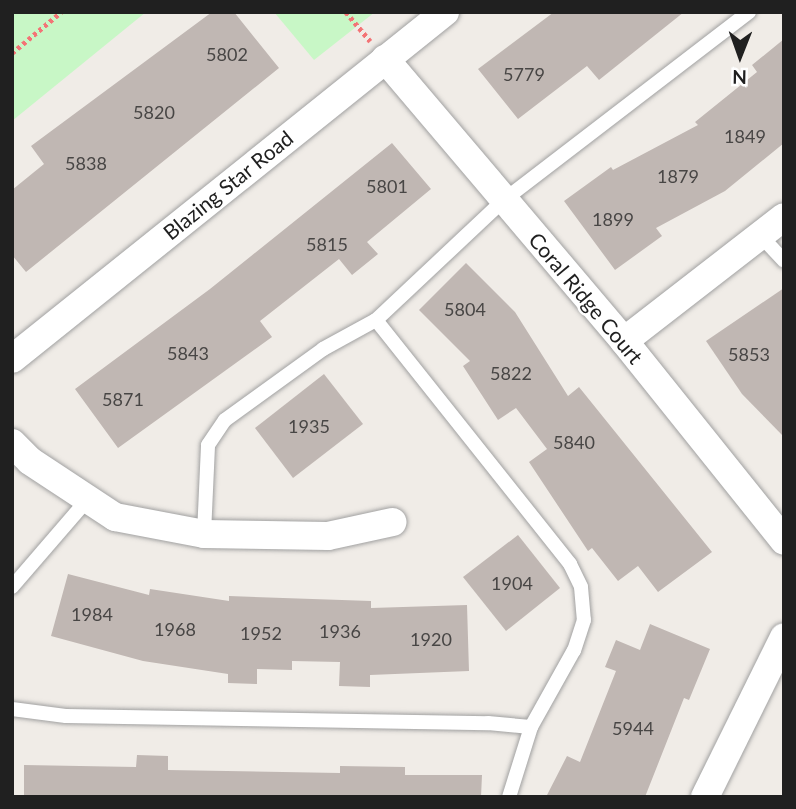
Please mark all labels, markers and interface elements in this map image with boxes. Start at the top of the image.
north arrow [705,21,775,91]
house number: 5802 [206,43,248,65]
house number: 5779 [503,63,545,85]
text: N [732,66,747,89]
house number: 5820 [133,101,175,123]
street label: Blazing Star Road [158,125,298,245]
house number: 1849 [724,125,766,147]
house number: 5838 [65,152,107,174]
house number: 1879 [657,165,699,187]
house number: 5801 [366,175,408,197]
house number: 1899 [592,208,634,230]
street label: Coral Ridge Court [524,227,648,369]
house number: 5815 [306,233,348,255]
house number: 5804 [444,298,486,320]
house number: 5843 [167,342,209,364]
house number: 5853 [728,343,770,365]
house number: 5822 [490,362,532,384]
house number: 5871 [102,388,144,410]
house number: 1935 [288,415,330,437]
house number: 5840 [553,431,595,453]
house number: 1904 [491,572,533,594]
house number: 1984 [71,603,113,625]
house number: 1968 [154,618,196,640]
house number: 1936 [319,620,361,642]
house number: 1952 [240,622,282,644]
house number: 1920 [410,628,452,650]
house number: 5944 [612,717,654,739]

